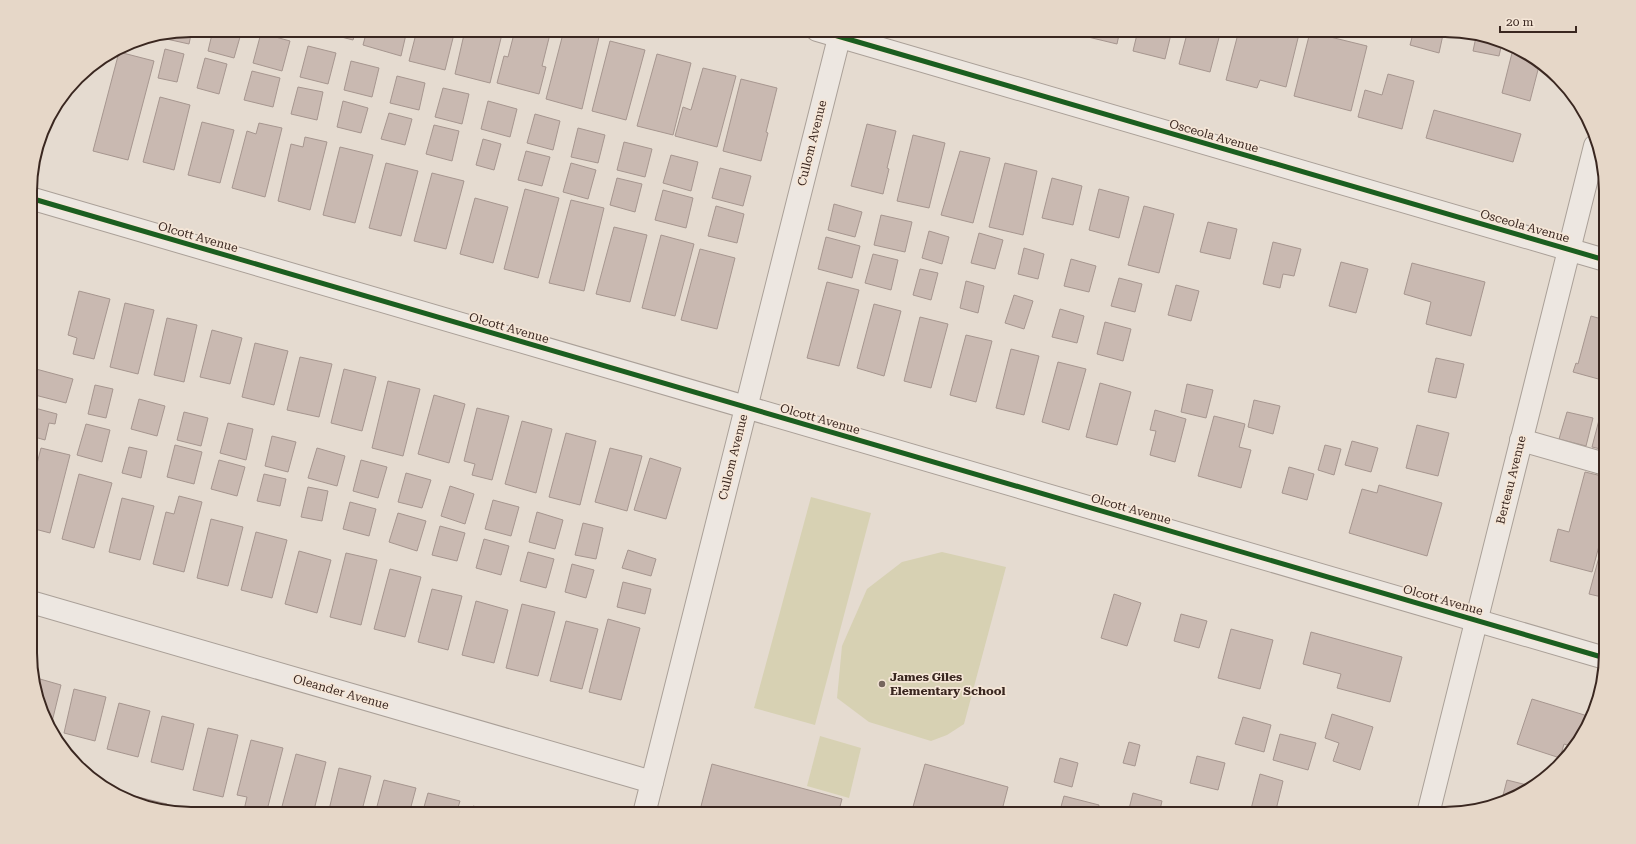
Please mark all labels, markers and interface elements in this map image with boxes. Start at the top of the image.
scale bar [1500,8,1576,34]
text: 20 m [1506,15,1533,29]
street label: Cullom Avenue [795,98,830,187]
street label: Osceola Avenue [1168,117,1261,156]
street label: Osceola Avenue [1479,207,1572,246]
street label: Olcott Avenue [156,219,240,255]
street label: Olcott Avenue [467,310,551,346]
street label: Olcott Avenue [778,401,862,437]
street label: Cullom Avenue [716,412,751,501]
street label: Berteau Avenue [1493,434,1529,526]
street label: Olcott Avenue [1089,491,1173,527]
street label: Olcott Avenue [1401,582,1485,618]
place label: James Giles Elementary School [890,670,1005,698]
street label: Oleander Avenue [291,672,391,713]
marker: James Giles Elementary School [877,679,887,689]

